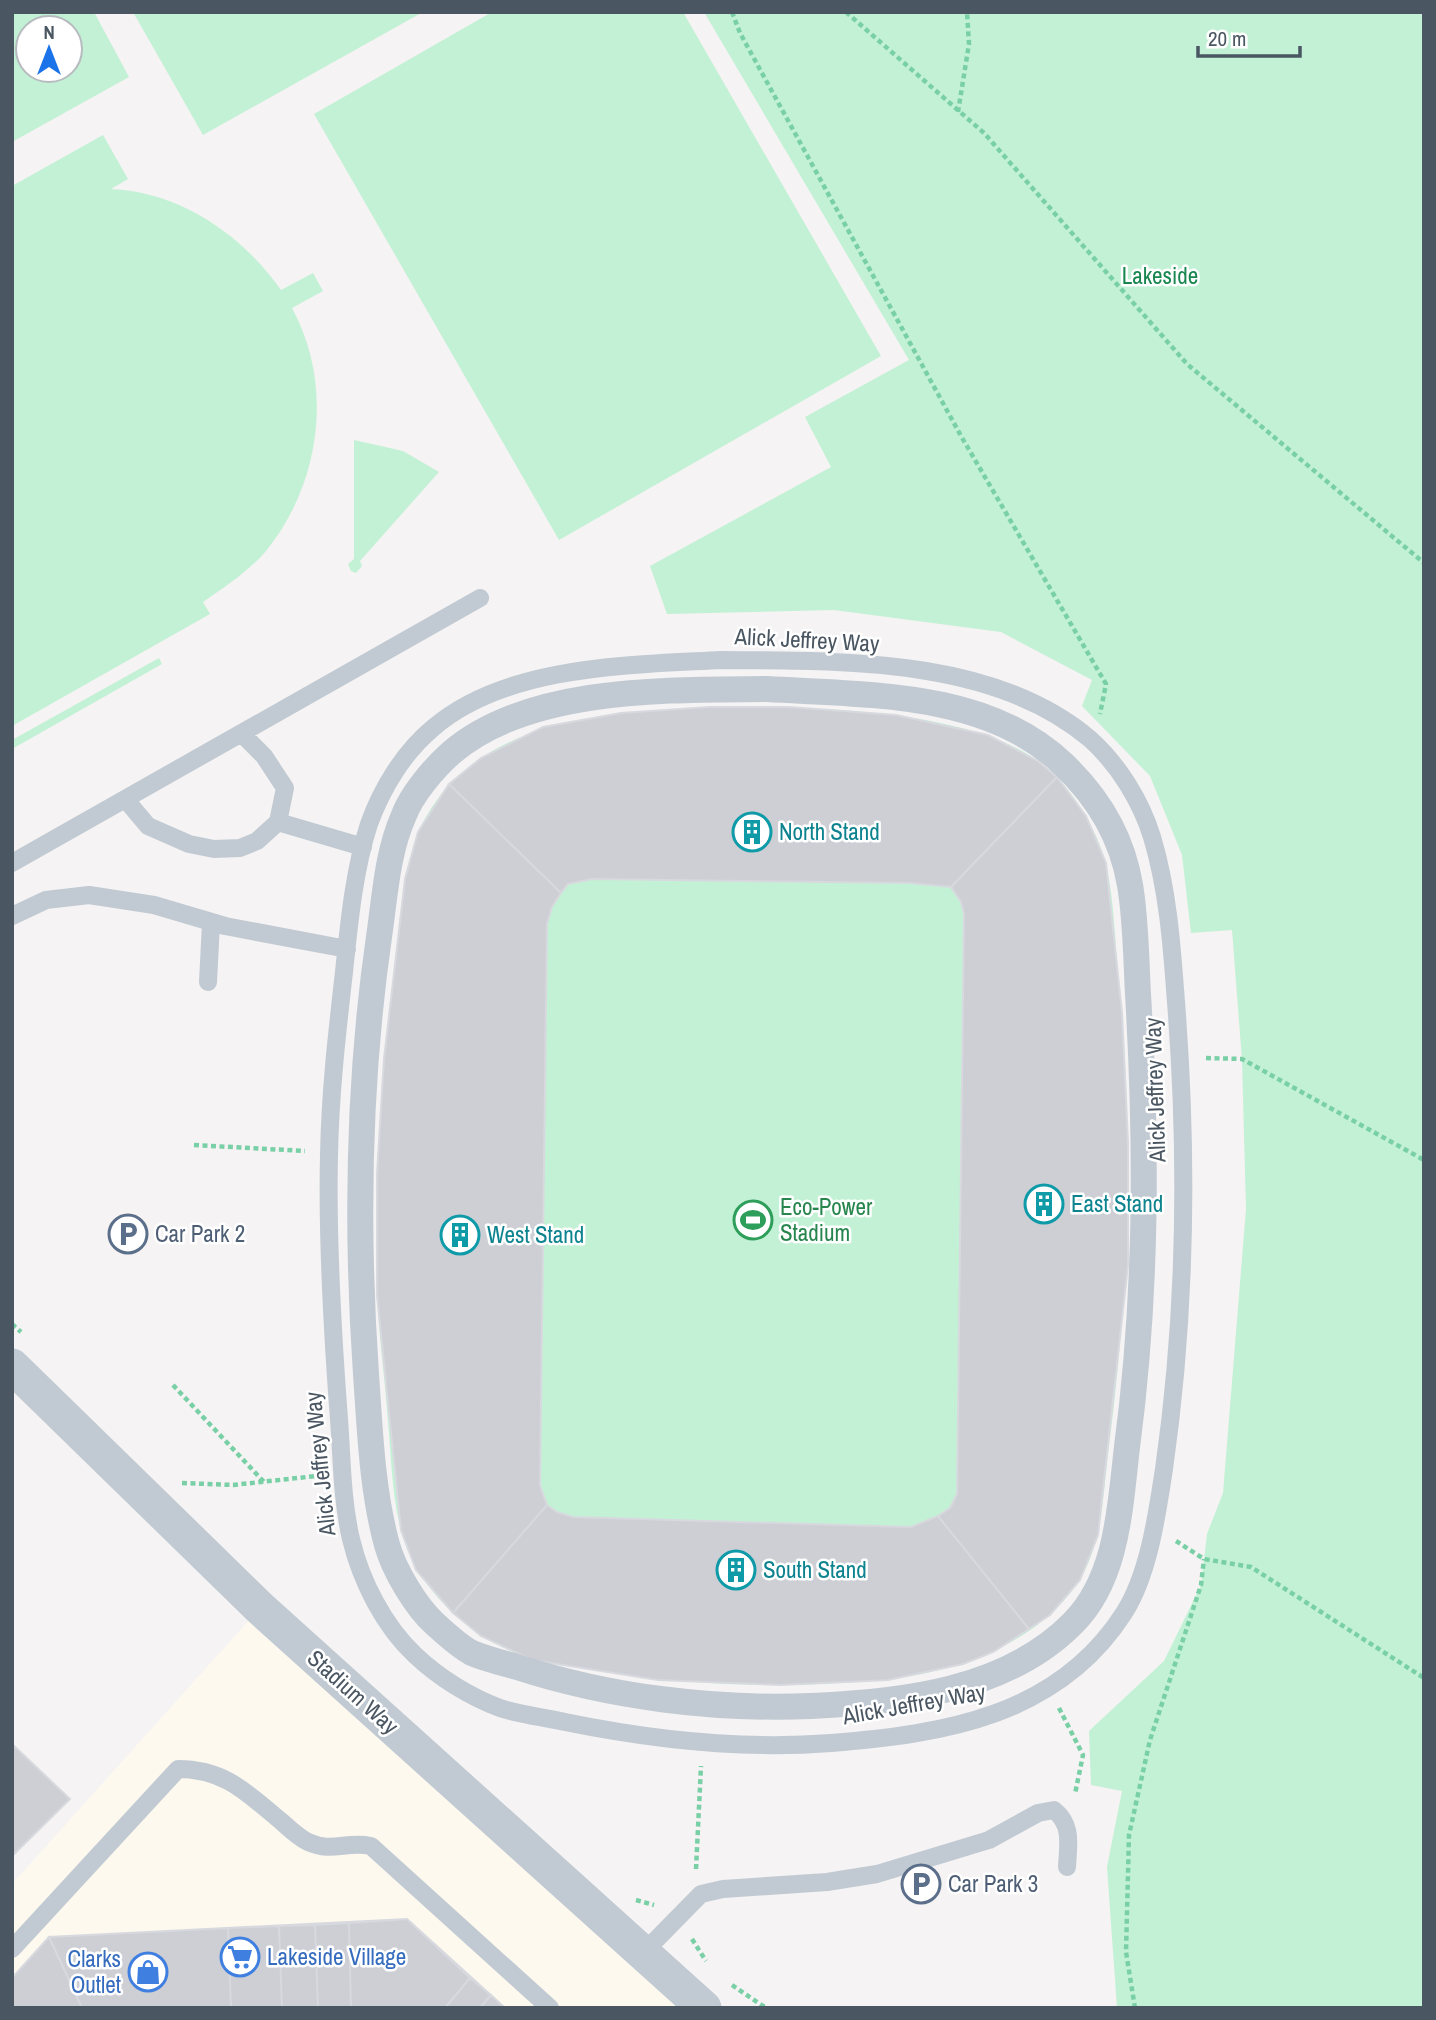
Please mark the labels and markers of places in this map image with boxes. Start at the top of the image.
building icon: North Stand [731,811,773,853]
place label: North Stand [779,816,880,847]
building icon: East Stand [1023,1183,1065,1225]
place label: East Stand [1071,1188,1163,1219]
place label: Eco-Power Stadium [780,1191,873,1248]
sports icon: Eco-Power Stadium [732,1199,774,1241]
parking icon: Car Park 2 [107,1213,149,1255]
building icon: West Stand [439,1214,481,1256]
place label: Car Park 2 [155,1218,245,1249]
place label: West Stand [487,1219,584,1250]
building icon: South Stand [715,1549,757,1591]
place label: South Stand [763,1554,867,1585]
parking icon: Car Park 3 [900,1863,942,1905]
place label: Car Park 3 [948,1868,1038,1899]
supermarket icon: Lakeside Village [219,1936,261,1978]
place label: Lakeside Village [267,1941,406,1972]
place label: Clarks Outlet [68,1943,121,2000]
shop icon: Clarks Outlet [127,1951,169,1993]

